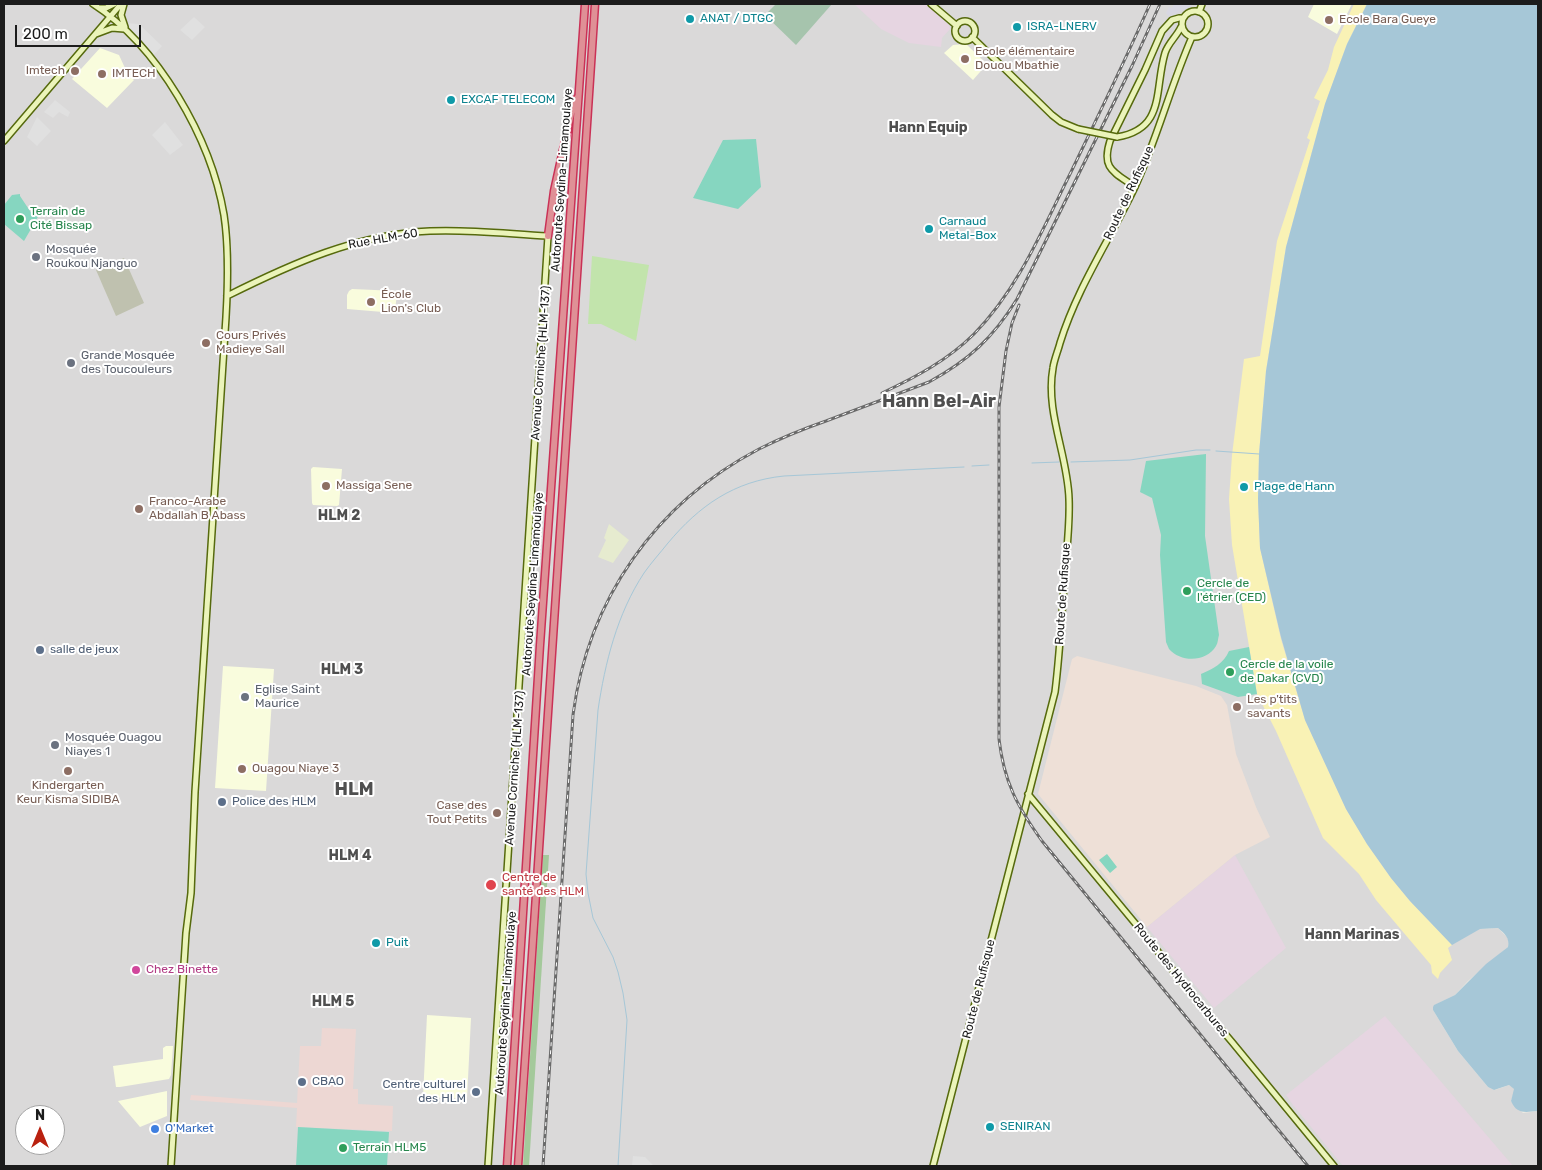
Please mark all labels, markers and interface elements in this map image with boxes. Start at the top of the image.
place label: ANAT / DTGC [700,12,773,26]
marker: ANAT / DTGC [684,13,696,25]
place label: Ecole Bara Gueye [1339,13,1436,27]
marker: Ecole Bara Gueye [1323,14,1335,26]
scale bar [18,15,144,47]
place label: ISRA-LNERV [1027,20,1097,34]
marker: ISRA-LNERV [1011,21,1023,33]
text: 200 m [23,25,68,43]
place label: Ecole élémentaire Douou Mbathie [975,45,1075,73]
marker: Ecole élémentaire Douou Mbathie [959,53,971,65]
place label: Imtech [26,64,65,78]
marker: Imtech [69,65,81,77]
place label: IMTECH [112,67,156,81]
marker: IMTECH [96,68,108,80]
street label: Autoroute Seydina-Limamoulaye [548,88,576,272]
place label: EXCAF TELECOM [461,93,555,107]
marker: EXCAF TELECOM [445,94,457,106]
district label: Hann Equip [888,120,968,136]
street label: Route de Rufisque [1101,144,1157,242]
place label: Terrain de Cité Bissap [30,205,92,233]
marker: Terrain de Cité Bissap [14,213,26,225]
place label: Carnaud Metal-Box [939,215,996,243]
marker: Carnaud Metal-Box [923,223,935,235]
street label: Rue HLM-60 [347,226,419,252]
place label: Mosquée Roukou Njanguo [46,243,137,271]
marker: Mosquée Roukou Njanguo [30,251,42,263]
street label: Avenue Corniche (HLM-137) [528,285,554,441]
place label: École Lion's Club [381,288,441,316]
marker: École Lion's Club [365,296,377,308]
place label: Cours Privés Madieye Sall [216,329,286,357]
marker: Cours Privés Madieye Sall [200,337,212,349]
place label: Grande Mosquée des Toucouleurs [81,349,175,377]
marker: Grande Mosquée des Toucouleurs [65,357,77,369]
district label: Hann Bel-Air [882,391,996,413]
place label: Massiga Sene [336,479,412,493]
marker: Massiga Sene [320,480,332,492]
place label: Plage de Hann [1254,480,1335,494]
marker: Plage de Hann [1238,481,1250,493]
street label: Autoroute Seydina-Limamoulaye [519,492,547,676]
place label: Franco-Arabe Abdallah B Abass [149,495,246,523]
marker: Franco-Arabe Abdallah B Abass [133,503,145,515]
district label: HLM 2 [318,508,360,524]
street label: Route de Rufisque [1052,543,1074,645]
place label: Cercle de l'étrier (CED) [1197,577,1266,605]
marker: Cercle de l'étrier (CED) [1181,585,1193,597]
place label: salle de jeux [50,643,118,657]
marker: salle de jeux [34,644,46,656]
place label: Cercle de la voile de Dakar (CVD) [1240,658,1333,686]
district label: HLM 3 [321,662,363,678]
marker: Cercle de la voile de Dakar (CVD) [1224,666,1236,678]
place label: Eglise Saint Maurice [255,683,320,711]
street label: Avenue Corniche (HLM-137) [502,690,528,846]
marker: Eglise Saint Maurice [239,691,251,703]
place label: Les p'tits savants [1247,693,1297,721]
marker: Les p'tits savants [1231,701,1243,713]
place label: Mosquée Ouagou Niayes 1 [65,731,162,759]
marker: Mosquée Ouagou Niayes 1 [49,739,61,751]
place label: Ouagou Niaye 3 [252,762,339,776]
marker: Ouagou Niaye 3 [236,763,248,775]
marker: Kindergarten Keur Kisma SIDIBA [62,765,74,777]
place label: Kindergarten Keur Kisma SIDIBA [16,779,120,807]
district label: HLM [334,779,374,801]
place label: Police des HLM [232,795,316,809]
marker: Police des HLM [216,796,228,808]
place label: Case des Tout Petits [427,799,487,827]
marker: Case des Tout Petits [491,807,503,819]
district label: HLM 4 [329,848,371,864]
place label: Centre de santé des HLM [502,871,584,899]
marker: Centre de santé des HLM [484,878,498,892]
street label: Autoroute Seydina-Limamoulaye [492,911,520,1095]
street label: Route des Hydrocarbures [1131,920,1231,1040]
district label: Hann Marinas [1305,927,1399,943]
place label: Puit [386,936,409,950]
marker: Puit [370,937,382,949]
street label: Route de Rufisque [960,938,998,1040]
place label: Chez Binette [146,963,218,977]
marker: Chez Binette [130,964,142,976]
district label: HLM 5 [312,994,354,1010]
place label: CBAO [312,1075,344,1089]
marker: CBAO [296,1076,308,1088]
place label: Centre culturel des HLM [383,1078,466,1106]
marker: Centre culturel des HLM [470,1086,482,1098]
north arrow [15,1105,65,1155]
text: N [35,1107,45,1124]
place label: SENIRAN [1000,1120,1051,1134]
marker: SENIRAN [984,1121,996,1133]
place label: O'Market [165,1122,214,1136]
marker: O'Market [149,1123,161,1135]
place label: Terrain HLM5 [353,1141,426,1155]
marker: Terrain HLM5 [337,1142,349,1154]

